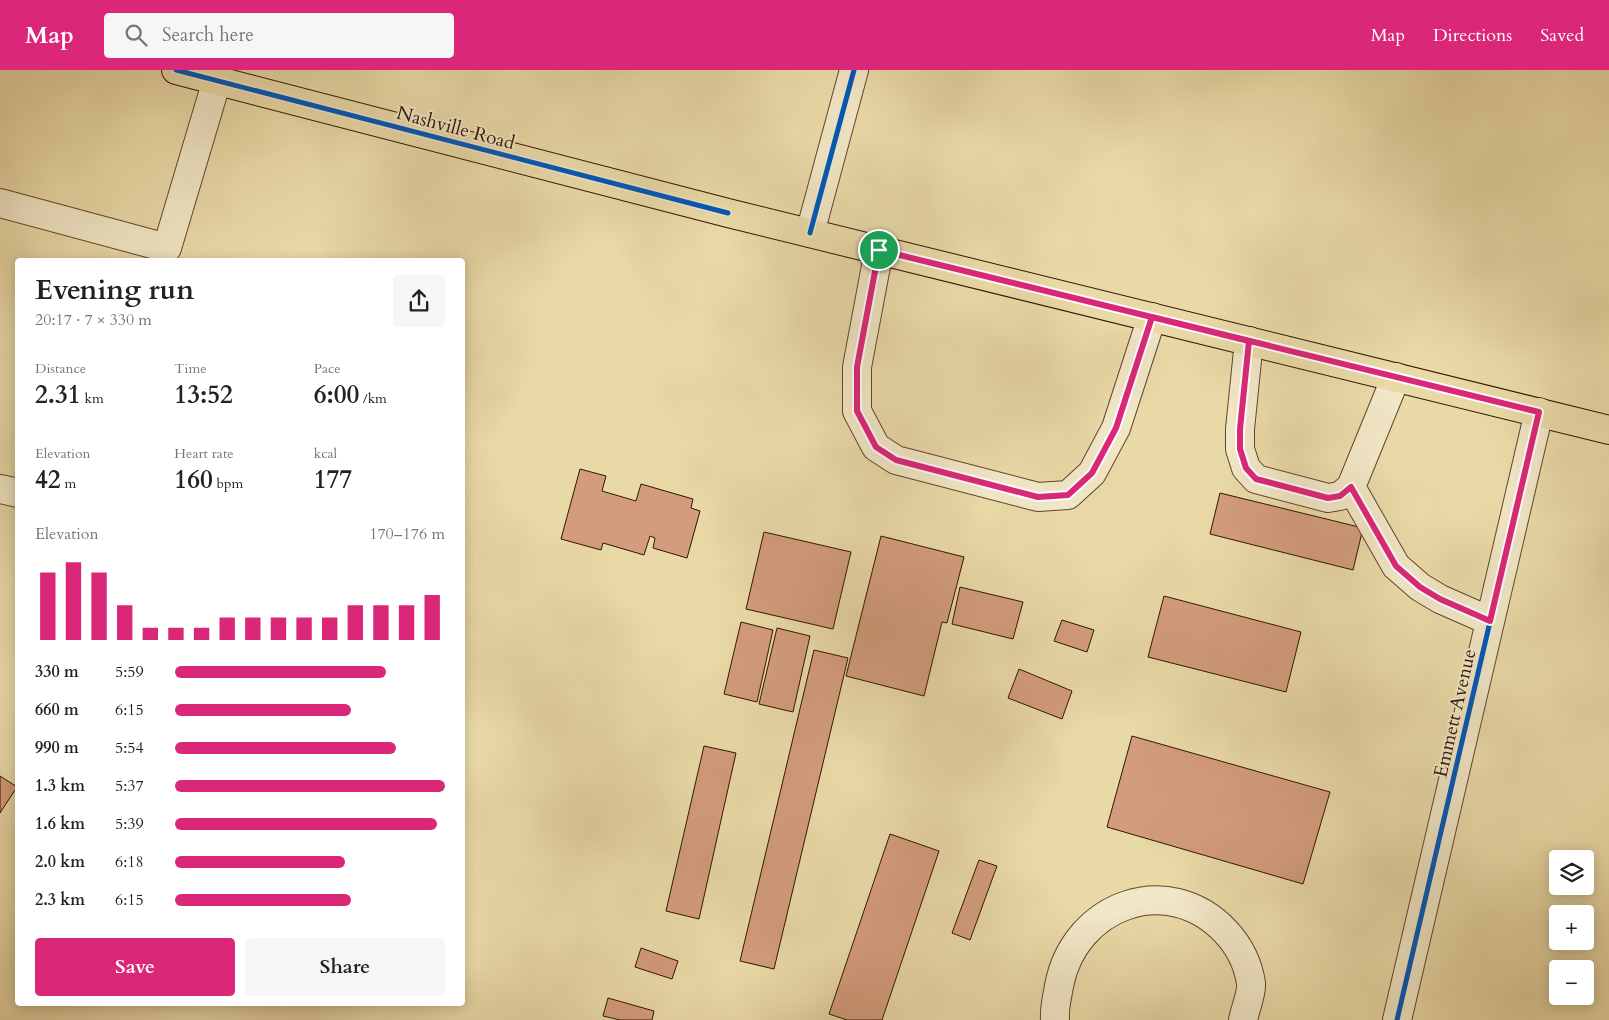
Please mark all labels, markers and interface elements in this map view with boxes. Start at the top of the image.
search box [104,13,454,58]
text: Map [25,19,74,52]
icon: search [122,21,150,49]
text: Search here [162,22,254,48]
text: Map [1371,23,1405,48]
text: Directions [1433,23,1512,48]
text: Saved [1540,23,1584,48]
street label: Nashville Road [394,100,518,156]
pin [858,229,900,271]
icon: arrive [865,236,893,264]
text: Evening run [35,271,194,309]
button: share [393,275,445,327]
text: 20:17 · 7 × 330 m [35,309,152,331]
text: Distance [35,359,86,378]
text: Time [174,359,207,378]
text: Pace [314,359,341,378]
text: 2.31 [35,378,81,412]
text: 13:52 [174,378,233,412]
text: 6:00 [314,378,359,412]
text: km [81,389,104,408]
text: /km [359,389,387,408]
text: Elevation [35,444,91,463]
text: Heart rate [174,444,234,463]
text: kcal [314,444,337,463]
text: 42 [35,463,61,497]
text: 160 [174,463,213,497]
text: 177 [314,463,352,497]
text: m [61,474,76,493]
text: bpm [213,474,243,493]
text: Elevation [35,523,99,545]
text: 170–176 m [369,523,445,545]
street label: Emmett Avenue [1428,646,1482,780]
text: 330 m [35,661,79,683]
text: 5:59 [115,661,144,683]
text: 660 m [35,699,79,721]
text: 6:15 [115,699,144,721]
text: 990 m [35,737,79,759]
text: 5:54 [115,737,144,759]
text: 1.3 km [35,775,85,797]
text: 5:37 [115,775,144,797]
text: 1.6 km [35,813,85,835]
text: 5:39 [115,813,144,835]
map controls [1549,850,1594,1005]
button: layers [1549,850,1594,895]
text: 2.0 km [35,851,85,873]
text: 6:18 [115,851,144,873]
text: 2.3 km [35,889,85,911]
text: 6:15 [115,889,144,911]
button: + [1549,905,1594,950]
button: Save [35,938,235,996]
button: Share [245,938,445,996]
button: − [1549,960,1594,1005]

